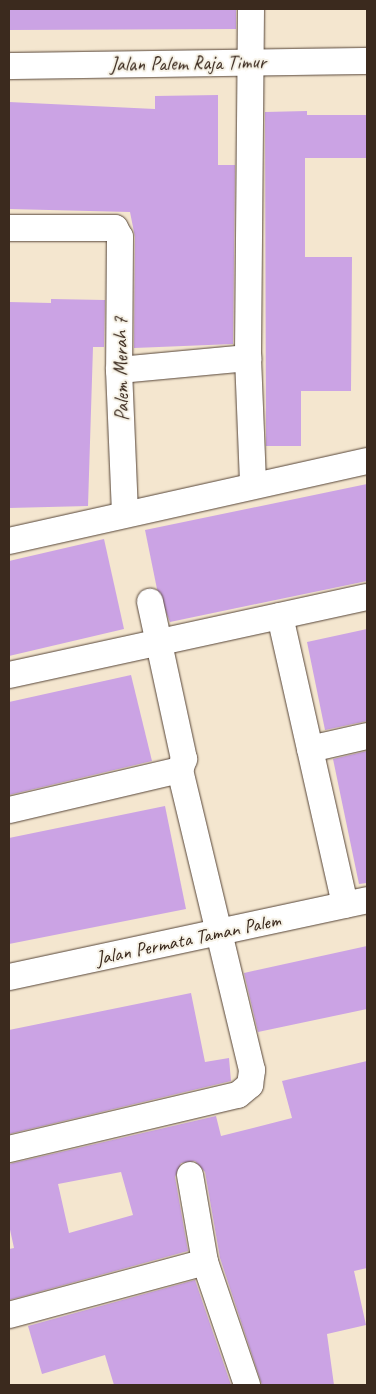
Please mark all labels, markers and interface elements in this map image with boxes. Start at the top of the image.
street label: Jalan Palem Raja Timur [108,50,268,76]
street label: Palem Merah 7 [108,317,134,421]
street label: Jalan Permata Taman Palem [92,907,284,971]

